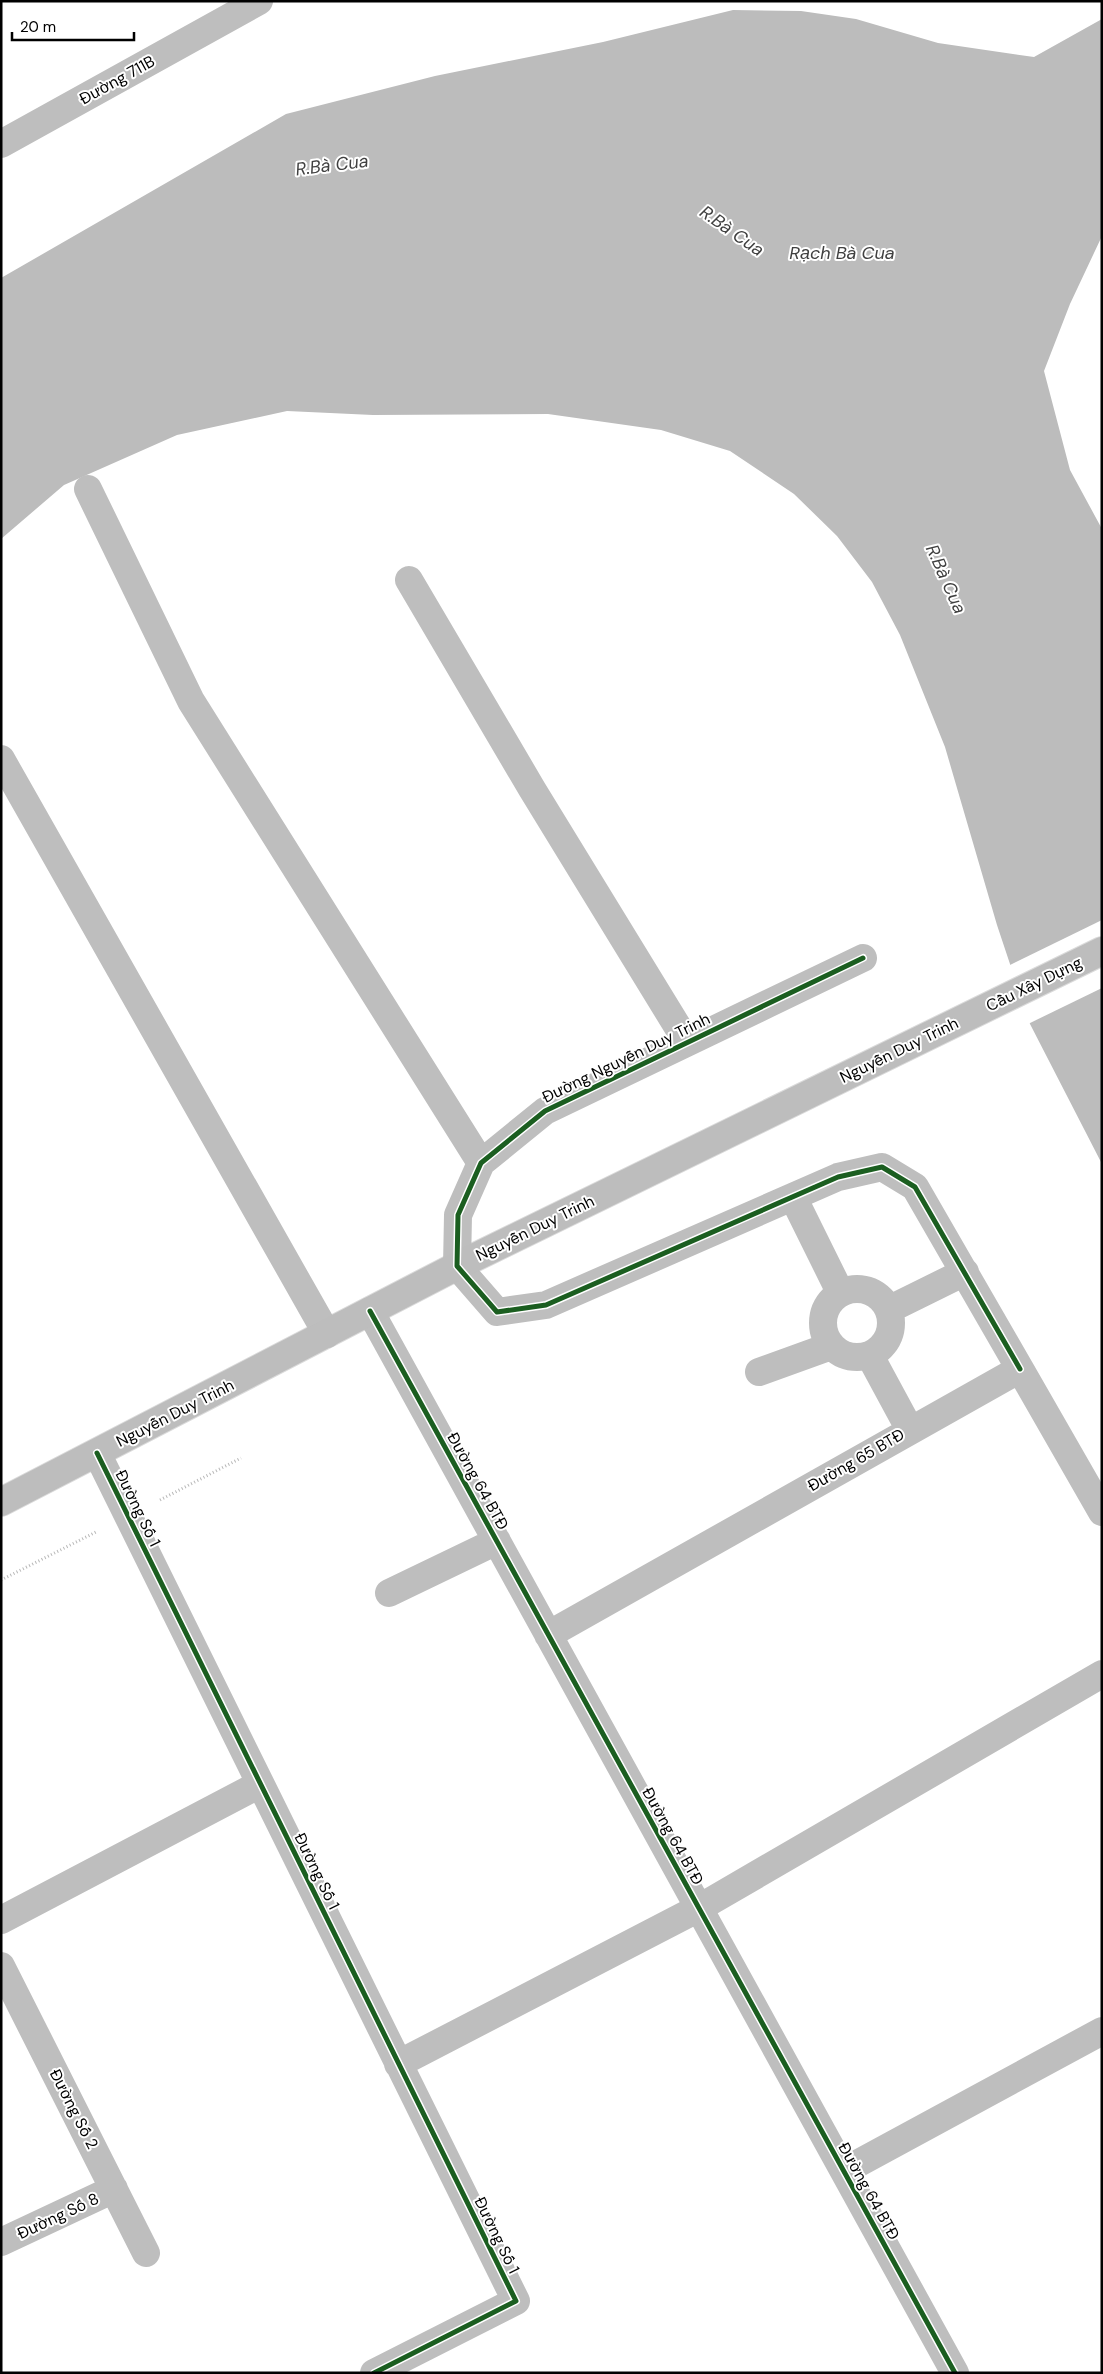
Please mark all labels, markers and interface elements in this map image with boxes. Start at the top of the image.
scale bar [12,10,135,42]
text: 20 m [20,17,56,37]
street label: Đường 711B [76,51,158,109]
water label: R.Bà Cua [294,149,370,181]
water label: R.Bà Cua [695,200,769,262]
water label: Rạch Bà Cua [789,241,895,265]
water label: R.Bà Cua [920,541,972,617]
street label: Cầu Xây Dựng [982,952,1086,1016]
street label: Đường Nguyễn Duy Trinh [539,1008,713,1108]
street label: Nguyễn Duy Trinh [836,1012,962,1088]
street label: Nguyễn Duy Trinh [472,1190,598,1266]
street label: Nguyễn Duy Trinh [113,1374,237,1452]
street label: Đường 65 BTĐ [804,1424,908,1496]
street label: Đường 64 BTĐ [442,1428,514,1534]
street label: Đường Số 1 [110,1466,166,1550]
street label: Đường 64 BTĐ [637,1783,709,1889]
street label: Đường Số 1 [289,1829,345,1913]
street label: Đường Số 2 [45,2065,103,2153]
street label: Đường 64 BTĐ [833,2138,905,2244]
street label: Đường Số 8 [14,2188,102,2244]
street label: Đường Số 1 [469,2193,525,2277]

